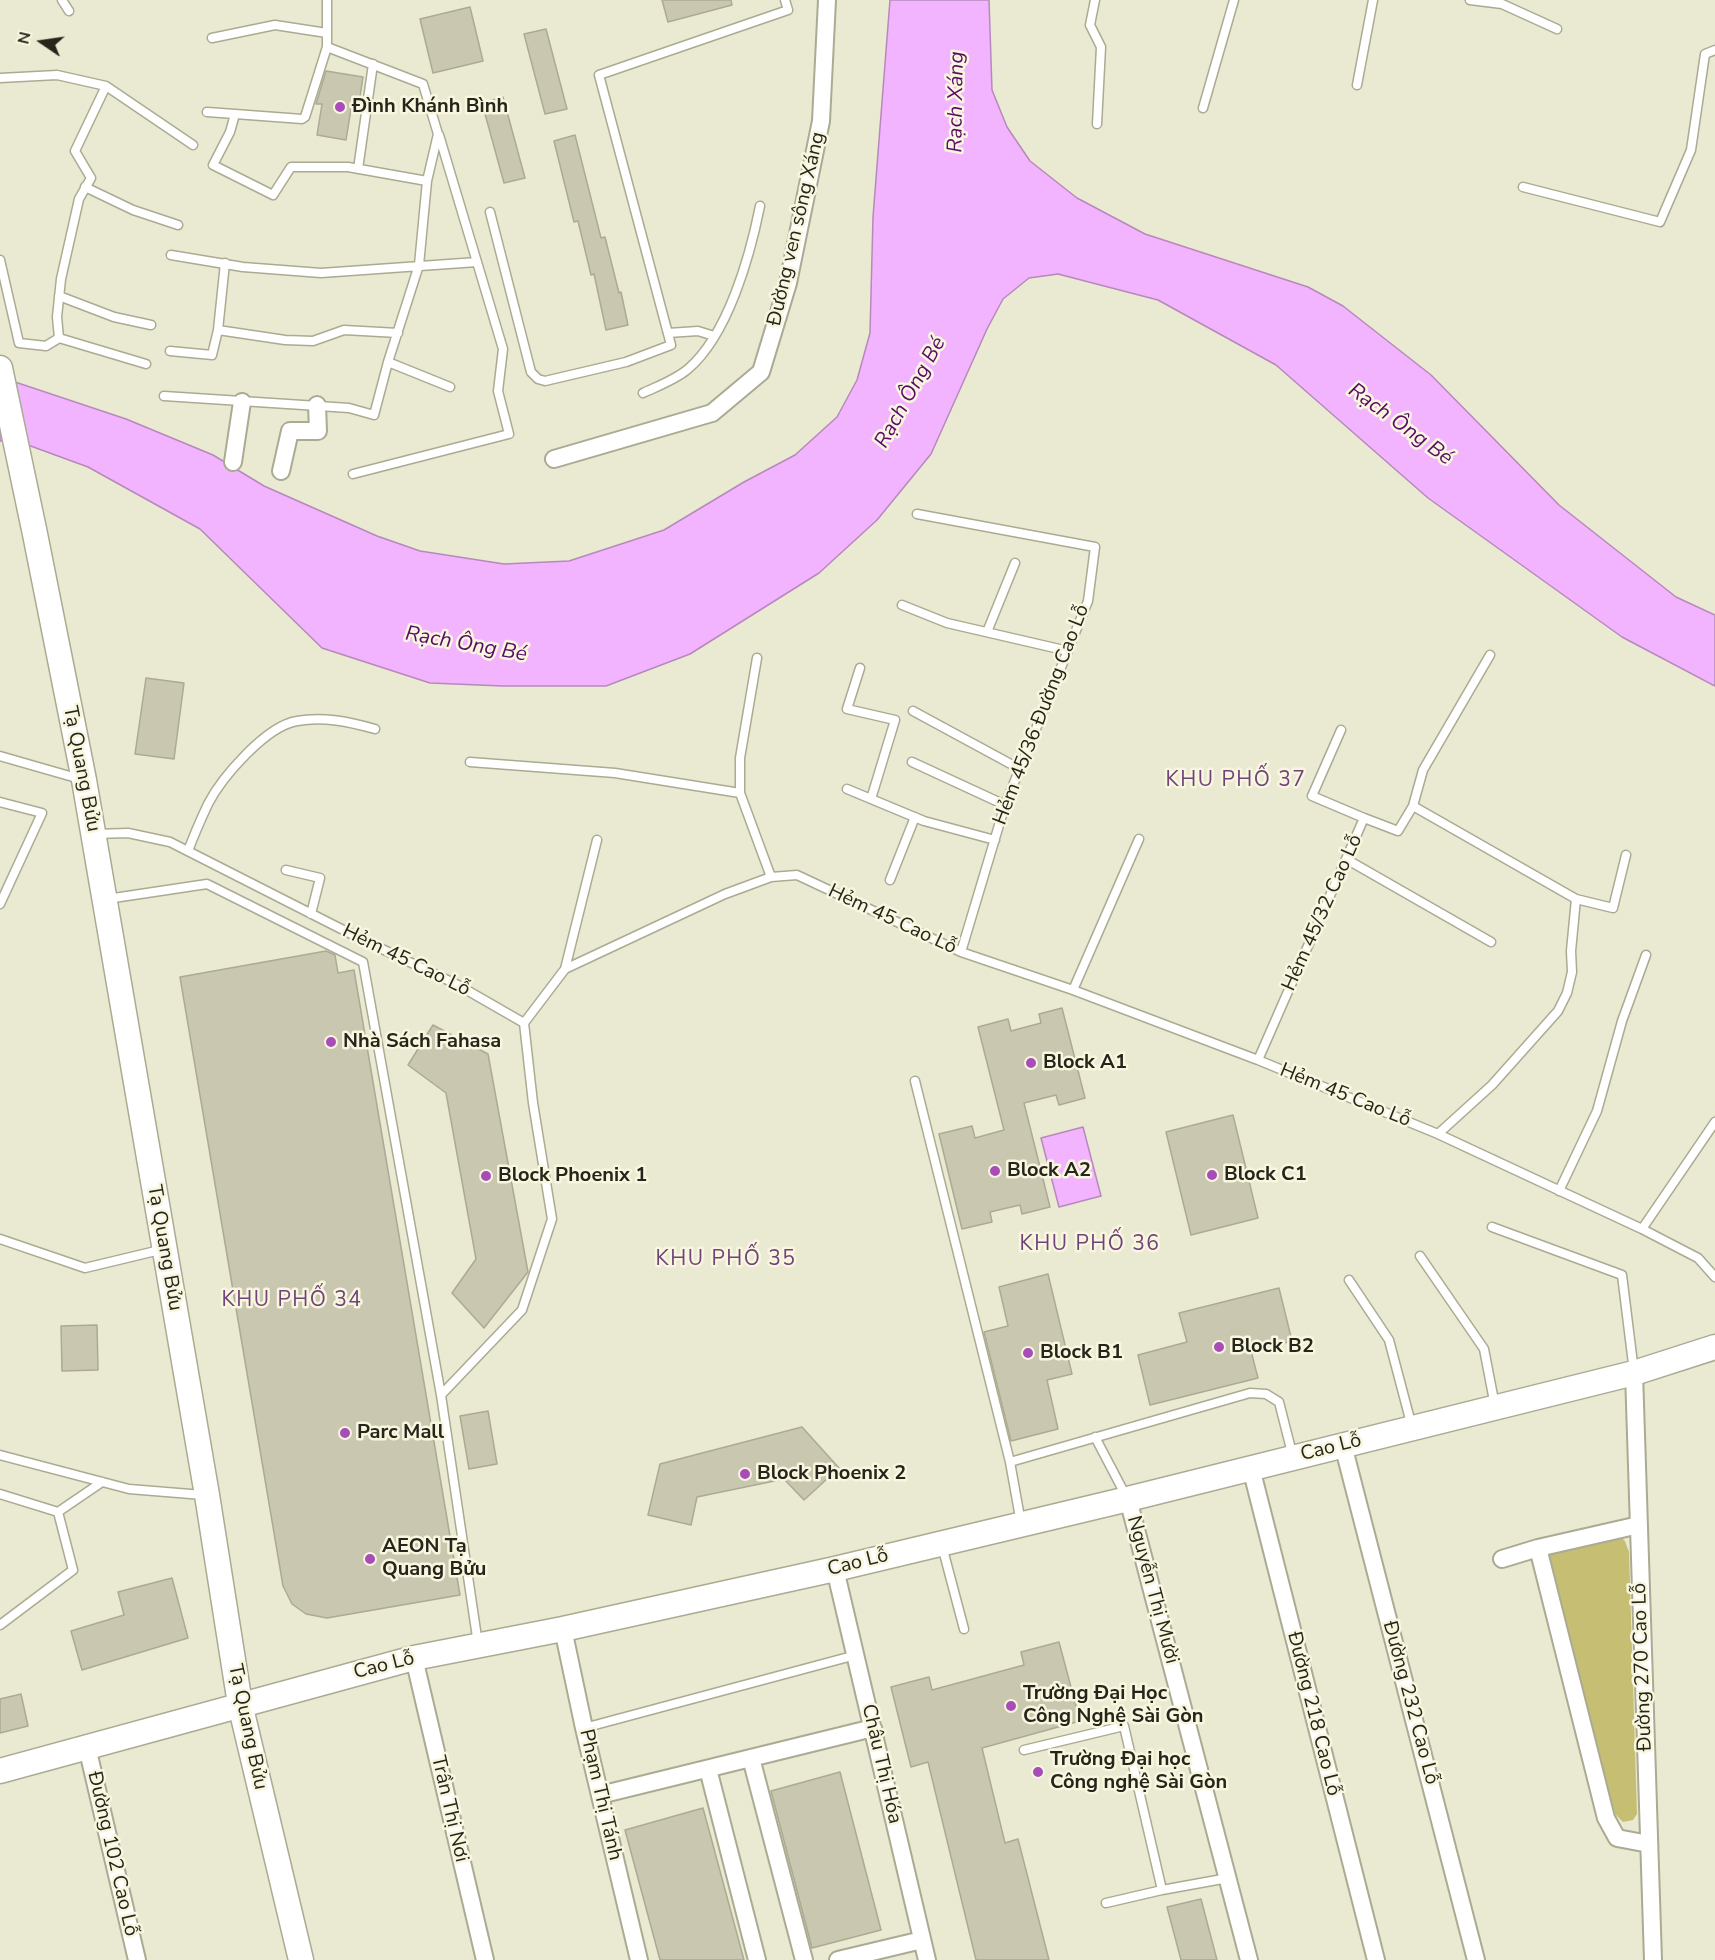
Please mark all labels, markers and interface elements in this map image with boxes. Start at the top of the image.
north arrow [12,12,72,72]
text: N [12,30,37,46]
water label: Rạch Xáng [944,51,970,153]
place label: Đình Khánh Bình [352,95,508,119]
marker: Đình Khánh Bình [333,100,347,114]
street label: Đường ven sông Xáng [763,130,831,328]
water label: Rạch Ông Bé [870,333,952,453]
water label: Rạch Ông Bé [1343,379,1457,471]
street label: Hẻm 45/36 Đường Cao Lỗ [989,601,1095,829]
water label: Rạch Ông Bé [403,622,529,668]
street label: Tạ Quang Bửu [57,704,105,834]
district label: KHU PHỐ 37 [1166,768,1306,794]
street label: Hẻm 45/32 Cao Lỗ [1278,831,1368,995]
street label: Hẻm 45 Cao Lỗ [824,880,960,960]
street label: Hẻm 45 Cao Lỗ [338,920,474,1002]
place label: Nhà Sách Fahasa [343,1030,501,1054]
marker: Nhà Sách Fahasa [324,1035,338,1049]
place label: Block A1 [1043,1051,1127,1075]
marker: Block A1 [1024,1056,1038,1070]
street label: Hẻm 45 Cao Lỗ [1276,1059,1414,1133]
place label: Block A2 [1007,1159,1091,1183]
place label: Block C1 [1224,1163,1307,1187]
place label: Block Phoenix 1 [498,1164,647,1188]
marker: Block A2 [988,1164,1002,1178]
marker: Block C1 [1205,1168,1219,1182]
marker: Block Phoenix 1 [479,1169,493,1183]
street label: Tạ Quang Bửu [141,1183,187,1313]
district label: KHU PHỐ 36 [1020,1232,1160,1258]
district label: KHU PHỐ 35 [656,1247,796,1273]
district label: KHU PHỐ 34 [222,1288,362,1314]
place label: Block B2 [1231,1335,1314,1359]
marker: Block B2 [1212,1340,1226,1354]
place label: Block B1 [1040,1341,1123,1365]
marker: Block B1 [1021,1346,1035,1360]
place label: Parc Mall [357,1421,444,1445]
marker: Parc Mall [338,1426,352,1440]
street label: Cao Lỗ [1298,1429,1364,1467]
place label: Block Phoenix 2 [757,1462,906,1486]
marker: Block Phoenix 2 [738,1467,752,1481]
street label: Nguyễn Thị Mười [1121,1513,1183,1667]
place label: AEON Tạ Quang Bửu [382,1535,486,1582]
street label: Cao Lỗ [825,1544,891,1582]
marker: AEON Tạ Quang Bửu [363,1552,377,1566]
street label: Đường 270 Cao Lỗ [1628,1582,1658,1752]
street label: Đường 232 Cao Lỗ [1377,1619,1443,1787]
street label: Đường 218 Cao Lỗ [1281,1629,1345,1799]
street label: Cao Lỗ [351,1647,417,1685]
street label: Tạ Quang Bửu [222,1662,272,1792]
place label: Trường Đại Học Công Nghệ Sài Gòn [1023,1682,1204,1729]
marker: Trường Đại Học Công Nghệ Sài Gòn [1004,1699,1018,1713]
street label: Châu Thị Hóa [856,1702,906,1826]
street label: Phạm Thị Tánh [573,1727,627,1863]
place label: Trường Đại học Công nghệ Sài Gòn [1050,1748,1227,1795]
street label: Trần Thị Nơi [425,1753,473,1865]
marker: Trường Đại học Công nghệ Sài Gòn [1031,1765,1045,1779]
street label: Đường 102 Cao Lỗ [81,1769,143,1939]

